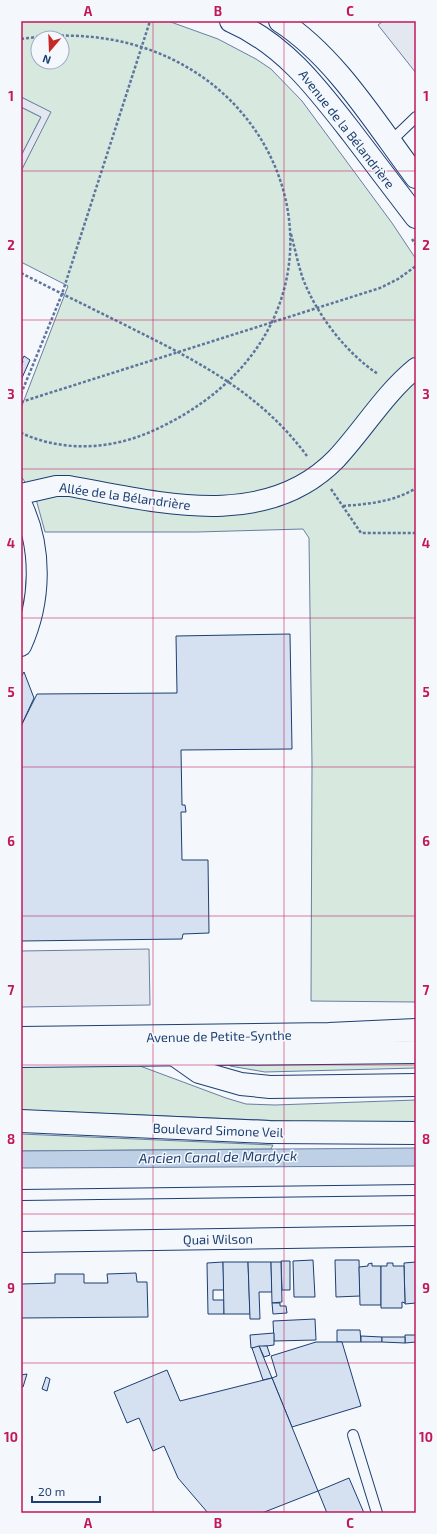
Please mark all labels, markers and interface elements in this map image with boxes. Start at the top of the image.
text: A [84,3,93,19]
text: B [214,3,222,19]
text: C [346,3,354,19]
north arrow [30,30,70,70]
text: N [41,52,52,67]
street label: Avenue de la Bélandrière [296,66,398,192]
text: 1 [8,88,14,104]
text: 1 [423,88,429,104]
text: 2 [7,237,15,253]
text: 2 [422,237,430,253]
text: 3 [7,386,15,402]
text: 3 [422,386,430,402]
street label: Allée de la Bélandrière [58,479,192,513]
text: 4 [7,535,15,551]
text: 4 [422,535,430,551]
text: 5 [7,684,15,700]
text: 5 [422,684,430,700]
text: 6 [7,833,15,849]
text: 6 [422,833,430,849]
text: 7 [8,982,15,998]
text: 7 [423,982,430,998]
street label: Avenue de Petite-Synthe [146,1027,292,1045]
street label: Boulevard Simone Veil [152,1120,284,1140]
text: 8 [7,1131,15,1147]
text: 8 [422,1131,430,1147]
water label: Ancien Canal de Mardyck [138,1147,297,1166]
street label: Quai Wilson [183,1230,253,1248]
text: 9 [7,1280,15,1296]
text: 9 [422,1280,430,1296]
text: 10 [4,1429,18,1445]
text: 10 [419,1429,433,1445]
scale bar [32,1478,100,1504]
text: 20 m [38,1484,65,1498]
text: A [84,1515,93,1531]
text: B [214,1515,222,1531]
text: C [346,1515,354,1531]

